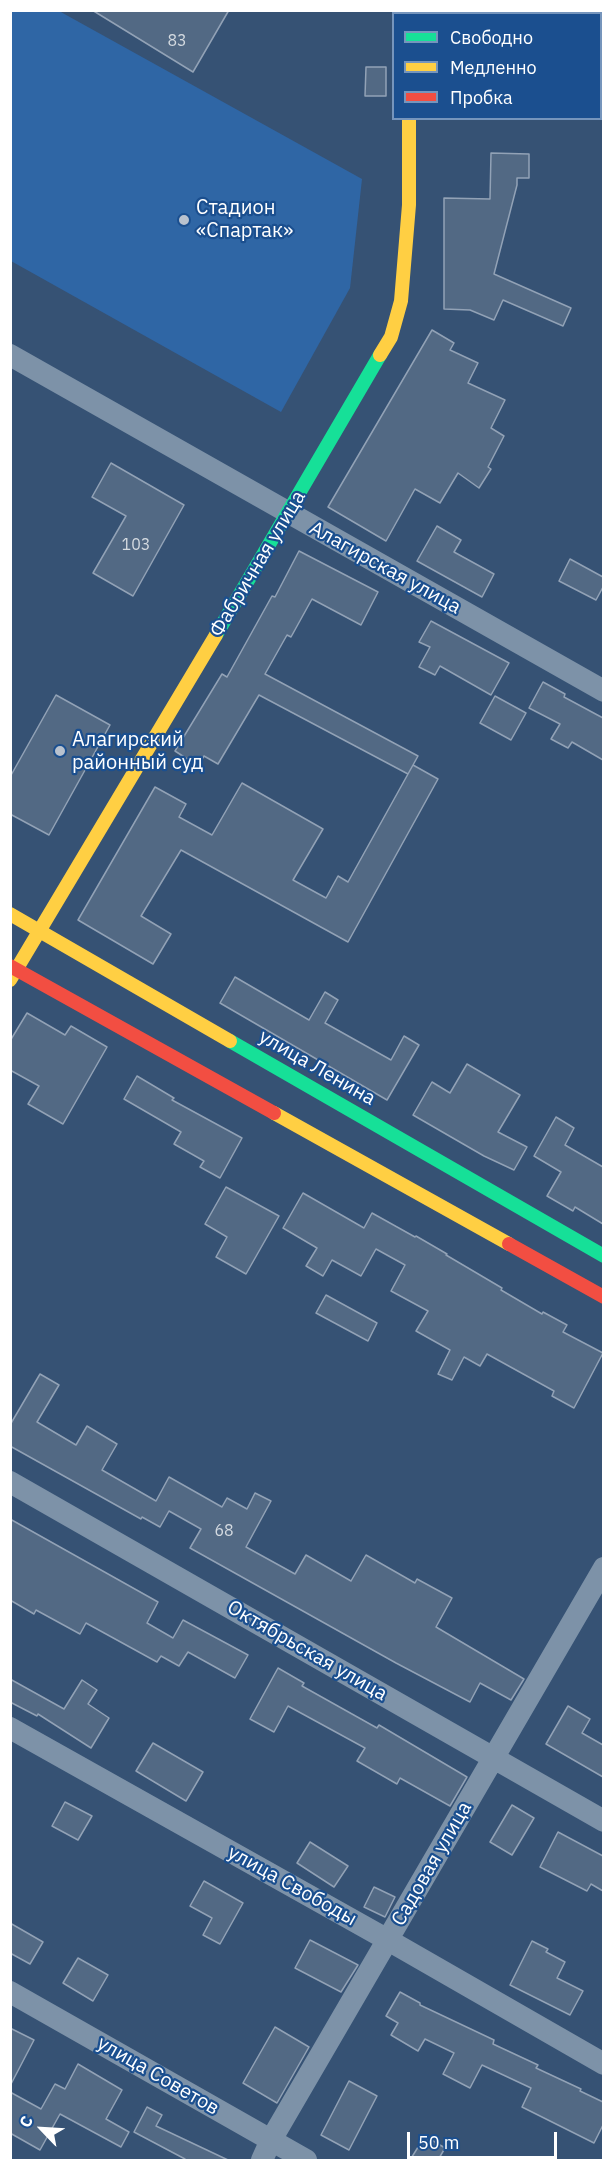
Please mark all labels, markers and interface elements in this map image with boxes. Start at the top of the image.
legend [392,12,602,120]
text: Свободно [450,26,533,49]
house number: 83 [167,31,187,51]
text: Медленно [450,56,537,79]
text: Пробка [450,86,513,109]
place label: Стадион «Спартак» [196,196,293,243]
marker: Стадион «Спартак» [177,213,191,227]
street label: Фабричная улица [205,487,311,641]
street label: Алагирская улица [305,516,465,620]
house number: 103 [122,535,150,555]
place label: Алагирский районный суд [72,728,203,775]
marker: Алагирский районный суд [53,744,67,758]
street label: улица Ленина [254,1025,380,1111]
house number: 68 [214,1521,234,1541]
street label: Октябрьская улица [223,1595,391,1707]
street label: Садовая улица [387,1798,477,1930]
street label: улица Свободы [223,1841,361,1931]
street label: улица Советов [93,2031,223,2121]
north arrow [12,2099,72,2159]
text: С [14,2112,37,2130]
scale bar [410,2120,560,2158]
text: 50 m [418,2131,460,2154]

